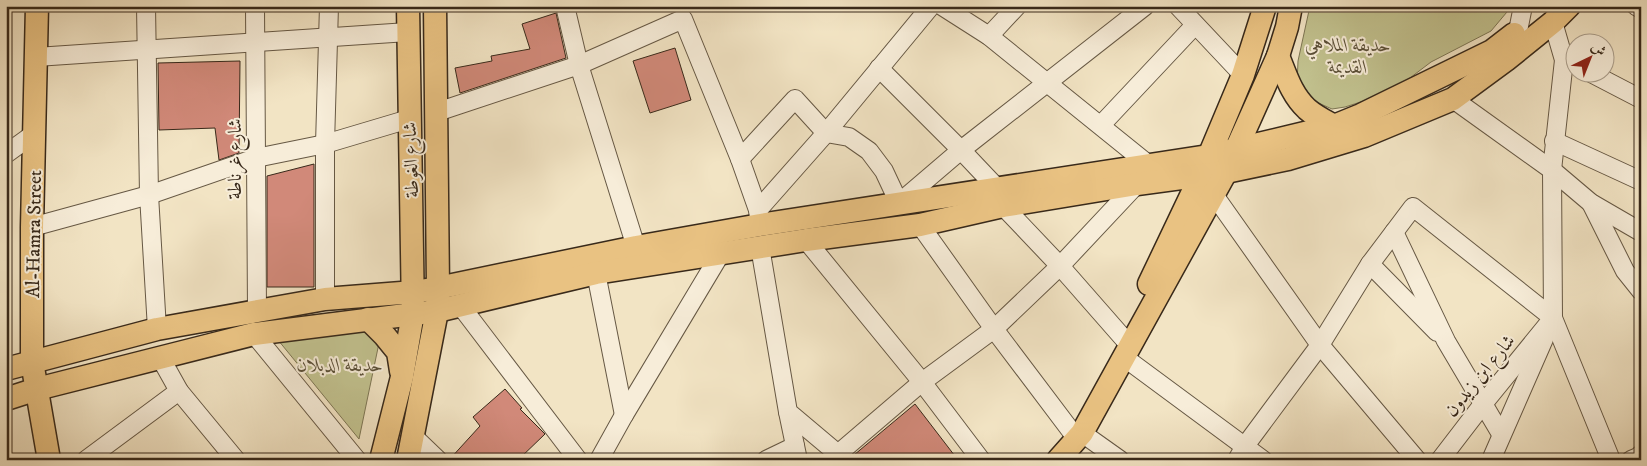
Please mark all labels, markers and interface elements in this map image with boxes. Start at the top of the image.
north arrow [1564,32,1614,82]
park label: حديقة الملاهي القديمة [1305,34,1391,79]
text: ش [1587,38,1609,61]
street label: شارع غرناطة [224,118,250,200]
street label: شارع الغوطة [399,121,427,198]
street label: Al-Hamra Street [22,170,47,298]
street label: شارع ابن زيدون [1440,330,1523,424]
park label: حديقة الدبلان [297,354,383,377]

